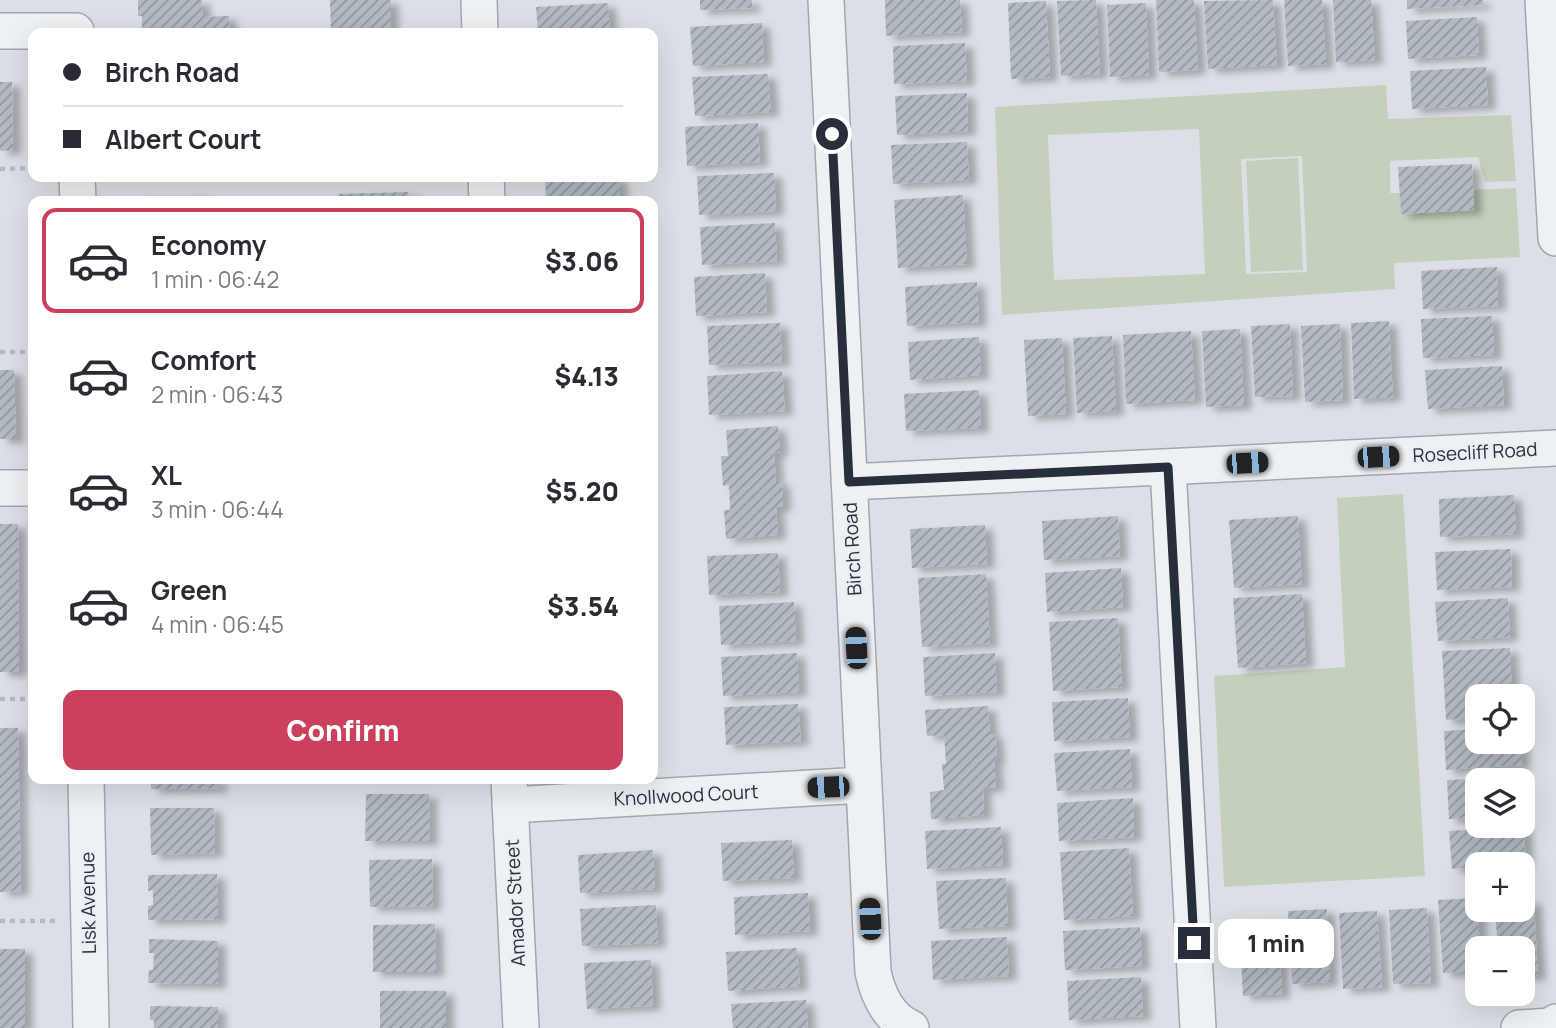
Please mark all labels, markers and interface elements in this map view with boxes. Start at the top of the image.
text: Birch Road [105,54,240,90]
route start [816,118,848,150]
text: Albert Court [105,121,261,157]
text: Economy [151,227,266,263]
icon: car [67,229,130,292]
text: $3.06 [545,243,619,279]
text: 1 min · 06:42 [151,263,279,295]
text: Comfort [151,342,257,378]
icon: car [67,344,130,407]
text: $4.13 [554,358,619,394]
text: 2 min · 06:43 [151,378,283,410]
street label: Rosecliff Road [1412,436,1538,468]
car [1357,445,1400,469]
car [1226,451,1269,475]
text: XL [151,457,182,493]
icon: car [67,459,130,522]
text: $5.20 [545,473,619,509]
text: 3 min · 06:44 [151,493,284,525]
street label: Birch Road [837,502,867,596]
text: Green [151,572,227,608]
icon: car [67,574,130,637]
text: $3.54 [547,588,619,624]
text: 4 min · 06:45 [151,608,284,640]
car [845,626,868,670]
map controls [1465,684,1535,1006]
button: locate [1465,684,1535,754]
button: Confirm [63,690,623,770]
button: layers [1465,768,1535,838]
car [807,776,850,798]
street label: Knollwood Court [613,778,759,812]
street label: Amador Street [499,839,531,967]
street label: Lisk Avenue [74,852,102,954]
button: + [1465,852,1535,922]
car [859,897,882,941]
callout: 1 min [1218,918,1334,968]
route end [1178,927,1210,959]
text: 1 min [1247,927,1305,959]
button: − [1465,936,1535,1006]

